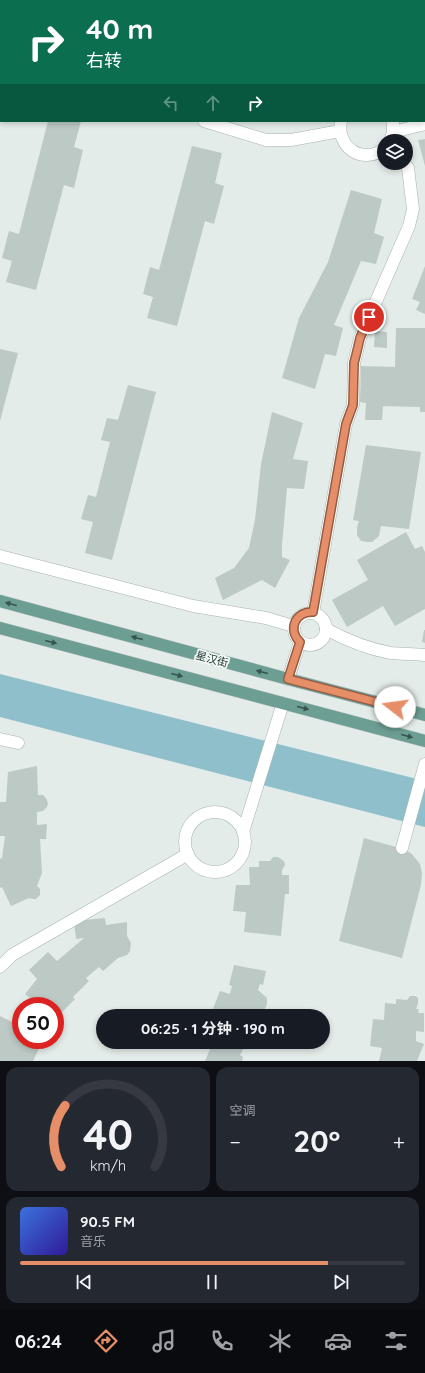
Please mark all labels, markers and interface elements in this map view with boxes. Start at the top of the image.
text: 40 m [86,11,153,46]
icon: right [20,16,72,68]
text: 右转 [86,49,122,72]
icon: left [160,92,182,114]
icon: ahead [202,92,224,114]
icon: right [244,92,266,114]
map controls [377,134,413,170]
button: layers [377,134,413,170]
pin [352,300,386,334]
icon: arrive [358,306,380,328]
one-way arrow [5,601,18,607]
one-way arrow [131,635,143,641]
one-way arrow [45,639,57,645]
street label: 星汉街 [194,648,230,670]
one-way arrow [256,669,268,675]
one-way arrow [171,672,183,678]
position arrow [374,686,416,728]
one-way arrow [297,705,309,711]
one-way arrow [401,733,413,739]
speed limit sign: 50 [12,997,64,1049]
text: 06:25 · 1 分钟 · 190 m [141,1019,285,1038]
text: 空调 [230,1102,256,1118]
text: 40 [83,1108,133,1160]
text: 20° [293,1122,340,1160]
text: − [230,1128,241,1156]
text: + [393,1128,405,1156]
text: km/h [90,1157,126,1175]
text: 90.5 FM [80,1212,135,1231]
text: 音乐 [80,1233,106,1249]
icon: previous [73,1271,95,1293]
icon: pause [201,1271,223,1293]
icon: next [330,1271,352,1293]
icon: directions [92,1327,120,1355]
icon: music [150,1327,178,1355]
icon: phone [208,1327,236,1355]
icon: climate [266,1327,294,1355]
icon: car [324,1327,352,1355]
icon: filters [382,1327,410,1355]
text: 06:24 [15,1330,62,1353]

